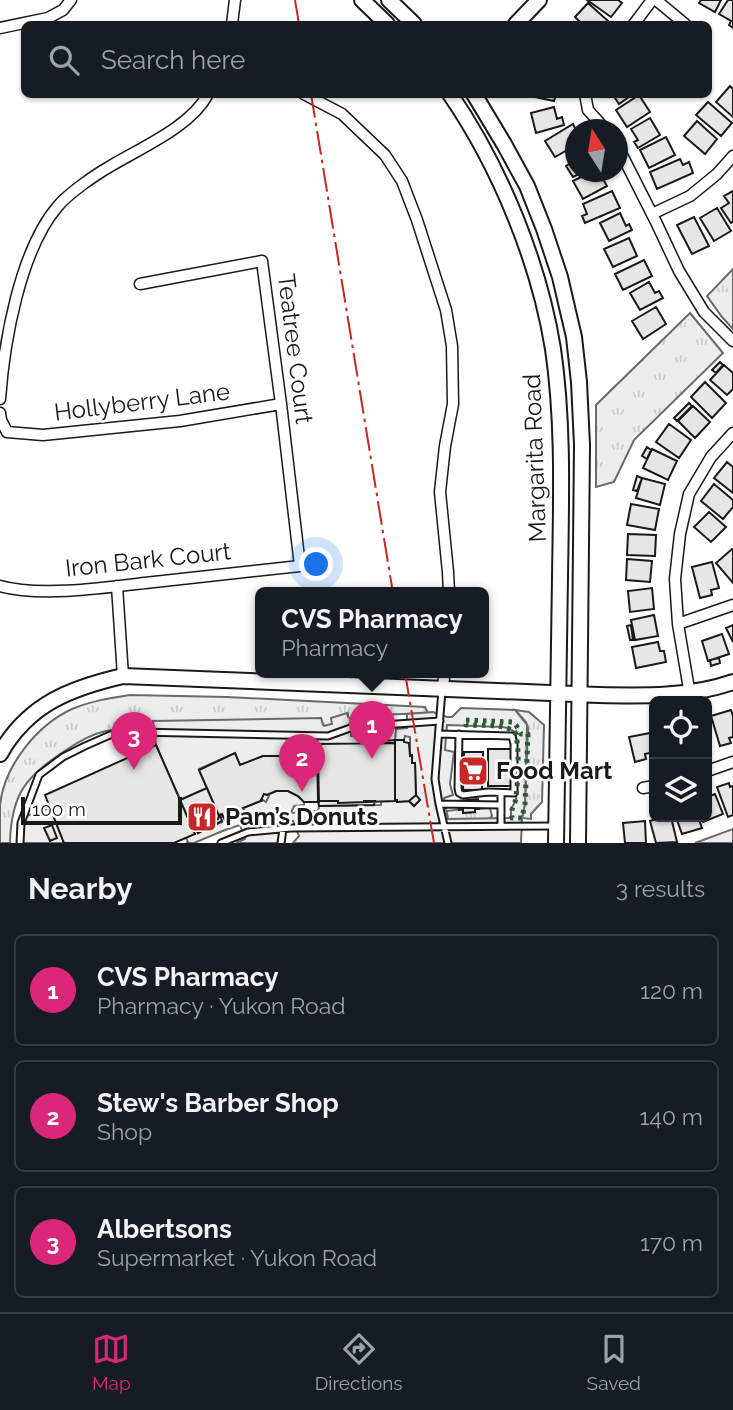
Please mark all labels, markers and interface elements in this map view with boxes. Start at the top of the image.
search box [21,21,712,98]
icon: search [45,41,83,79]
text: Search here [101,45,245,75]
north arrow [565,119,628,182]
street label: Teatree Court [272,272,319,426]
street label: Margarita Road [517,373,552,543]
street label: Hollyberry Lane [52,376,231,427]
street label: Iron Bark Court [64,536,232,583]
your location [299,547,333,581]
popup [255,587,489,678]
text: CVS Pharmacy [281,604,463,634]
text: Pharmacy [281,634,388,661]
map controls [649,696,712,822]
button: locate [649,696,712,759]
pin: 1 [349,701,395,759]
pin: 3 [111,712,157,770]
pin: 2 [279,734,325,792]
supermarket icon: Food Mart [456,754,490,788]
place label: Food Mart [496,756,612,785]
button: layers [649,759,712,822]
scale bar [21,794,182,826]
text: 100 m [32,798,86,820]
restaurant icon: Pam’s Donuts [185,800,219,834]
place label: Pam’s Donuts [225,802,378,831]
text: Nearby [28,871,132,906]
text: 3 results [616,875,705,902]
text: CVS Pharmacy [97,962,278,992]
text: 1 [47,977,59,1004]
text: 120 m [640,977,703,1004]
text: Pharmacy · Yukon Road [97,992,345,1019]
text: Stew's Barber Shop [97,1088,339,1118]
text: 2 [47,1103,59,1130]
text: 140 m [640,1103,703,1130]
text: Shop [97,1118,152,1145]
text: Albertsons [97,1214,232,1244]
text: 3 [47,1229,59,1256]
text: 170 m [640,1229,703,1256]
text: Supermarket · Yukon Road [97,1244,377,1271]
tab: Map [92,1330,131,1394]
tab: Directions [315,1330,403,1394]
tab: Saved [587,1330,641,1394]

